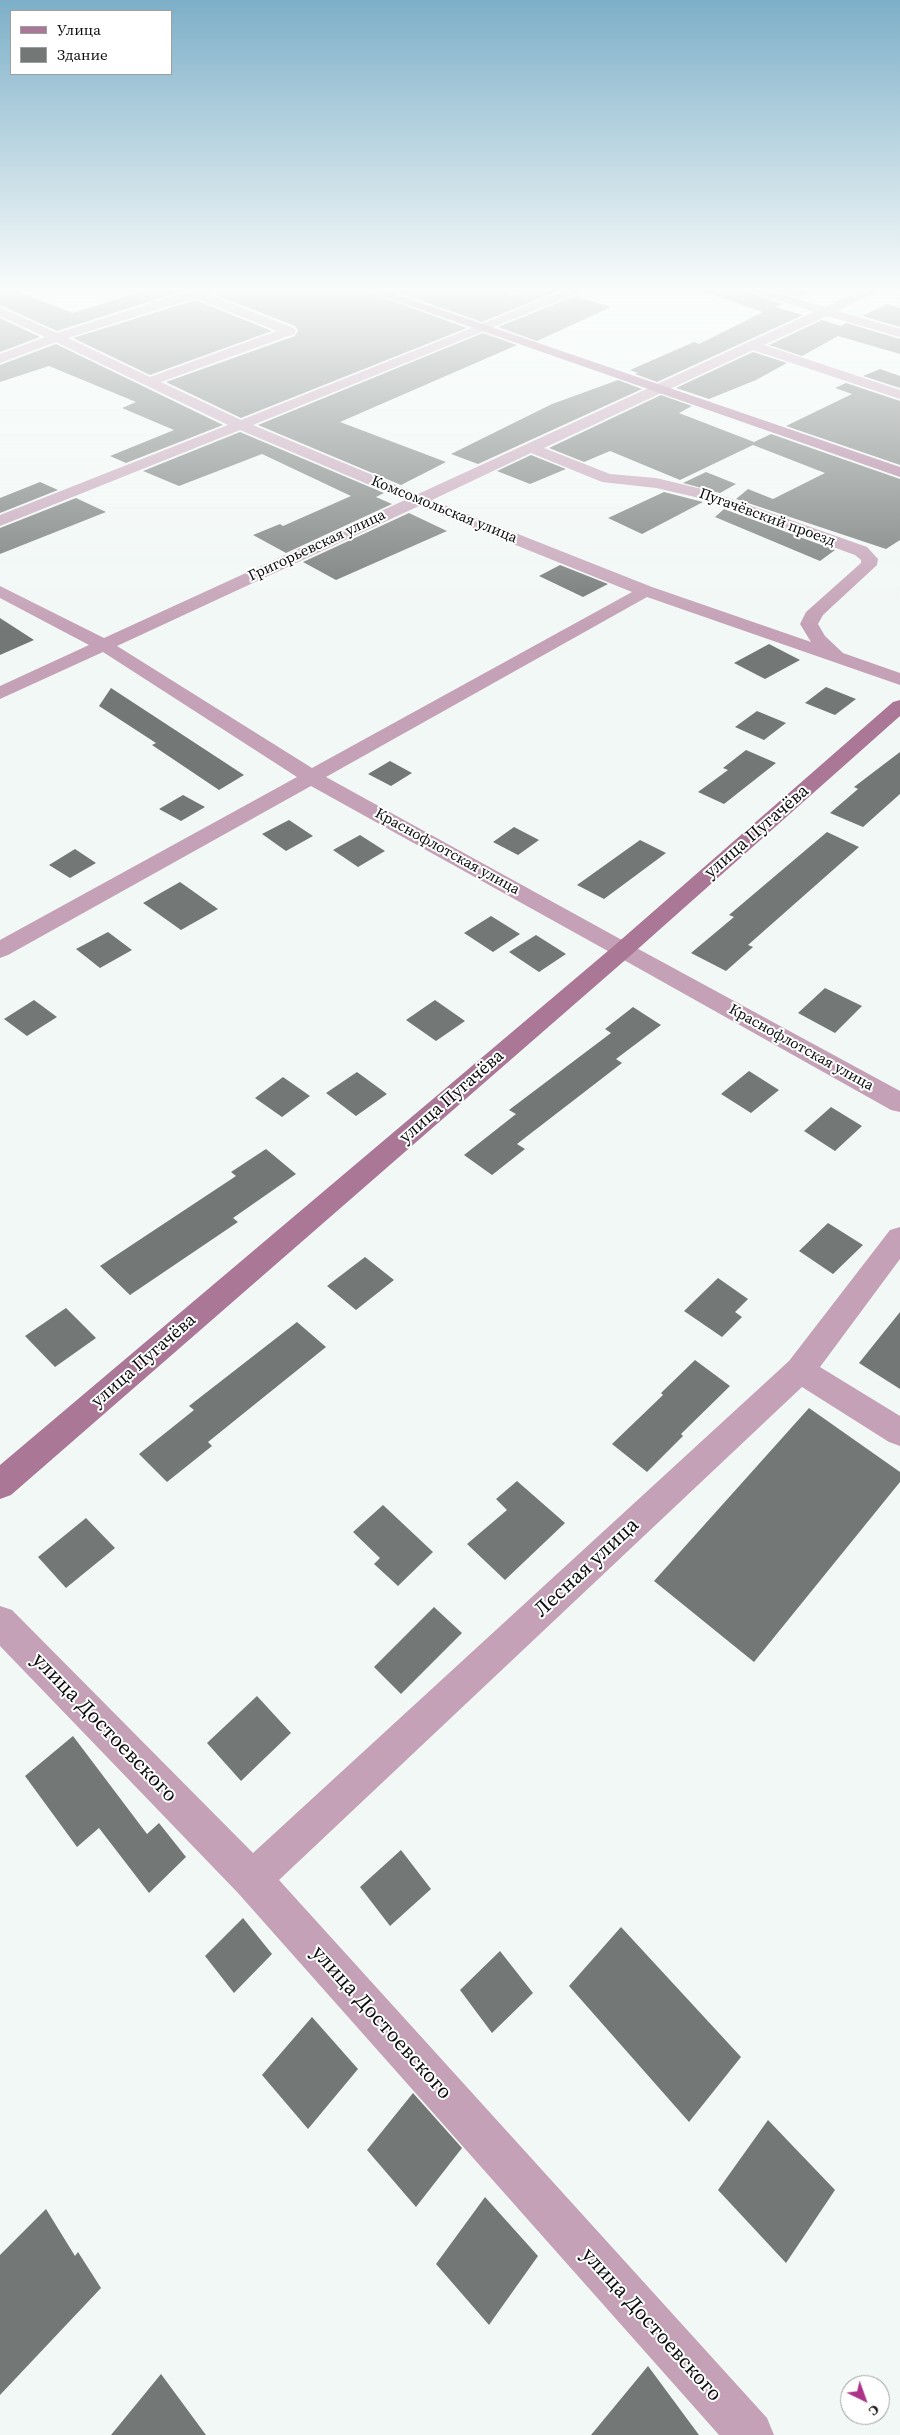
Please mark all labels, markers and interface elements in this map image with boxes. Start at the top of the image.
legend [10,10,172,75]
text: Улица [57,19,101,40]
text: Здание [57,44,108,65]
street label: Комсомольская улица [368,472,520,548]
street label: Пугачёвский проезд [696,485,838,551]
street label: Григорьевская улица [245,506,389,586]
street label: улица Пугачёва [700,781,814,883]
street label: Краснофлотская улица [371,805,523,899]
street label: Краснофлотская улица [725,1001,877,1095]
street label: улица Пугачёва [395,1046,509,1148]
street label: улица Пугачёва [87,1310,201,1412]
street label: Лесная улица [529,1513,645,1623]
street label: улица Достоевского [26,1648,182,1808]
street label: улица Достоевского [305,1941,457,2105]
street label: улица Достоевского [575,2243,727,2407]
north arrow [840,2375,890,2425]
text: С [864,2400,884,2421]

